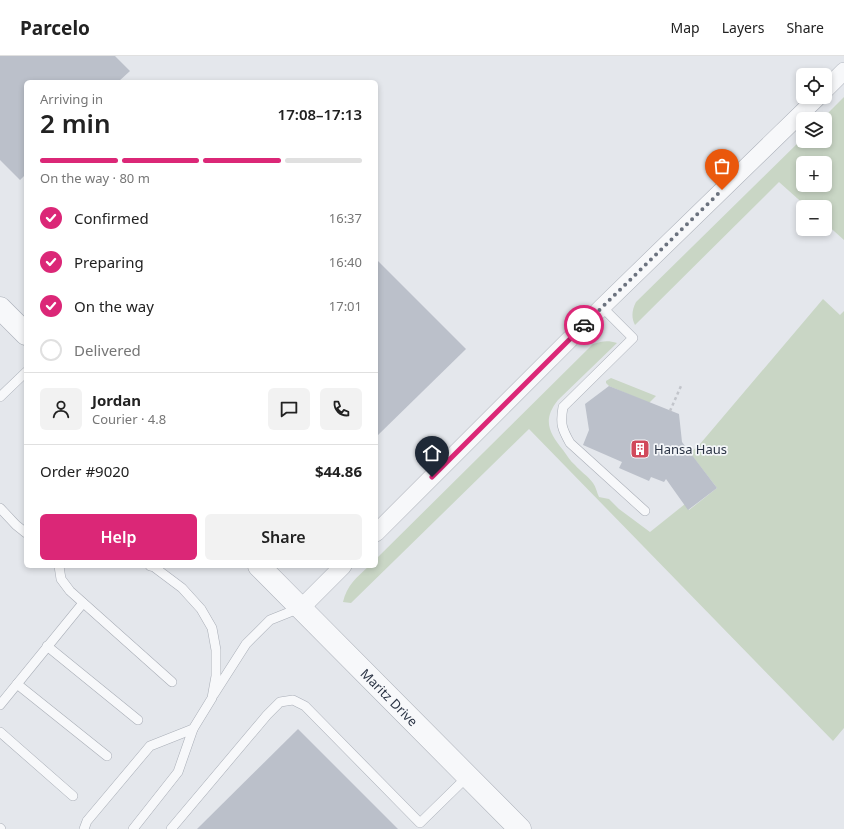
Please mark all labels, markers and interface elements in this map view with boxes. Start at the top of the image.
text: Parcelo [20,15,90,41]
text: Map [671,18,700,37]
text: Layers [722,18,764,37]
text: Share [786,18,824,37]
map controls [796,68,832,236]
button: locate [796,68,832,104]
text: Arriving in [40,90,103,108]
text: 17:08–17:13 [278,104,362,124]
text: 2 min [40,105,111,141]
button: layers [796,112,832,148]
pin [705,149,739,190]
icon: bag [711,155,733,177]
button: + [796,156,832,192]
text: On the way · 80 m [40,169,150,187]
button: − [796,200,832,236]
icon: check [40,207,62,229]
text: Confirmed [74,208,149,228]
text: 16:37 [329,209,362,227]
icon: check [40,251,62,273]
text: Preparing [74,252,144,272]
text: 16:40 [329,253,362,271]
icon: check [40,295,62,317]
text: On the way [74,296,154,316]
text: 17:01 [329,297,362,315]
courier [564,305,604,345]
icon: car [573,314,595,336]
text: Delivered [74,340,141,360]
button: person [40,388,82,430]
button: chat [268,388,310,430]
button: phone [320,388,362,430]
text: Jordan [92,390,141,410]
text: Courier · 4.8 [92,410,166,428]
pin [415,436,449,477]
building icon: Hansa Haus [629,438,651,460]
place label: Hansa Haus [654,440,727,458]
icon: home [421,442,443,464]
text: Order #9020 [40,461,129,481]
text: $44.86 [315,461,362,481]
button: Help [40,514,197,560]
button: Share [205,514,362,560]
street label: Maritz Drive [357,665,422,730]

